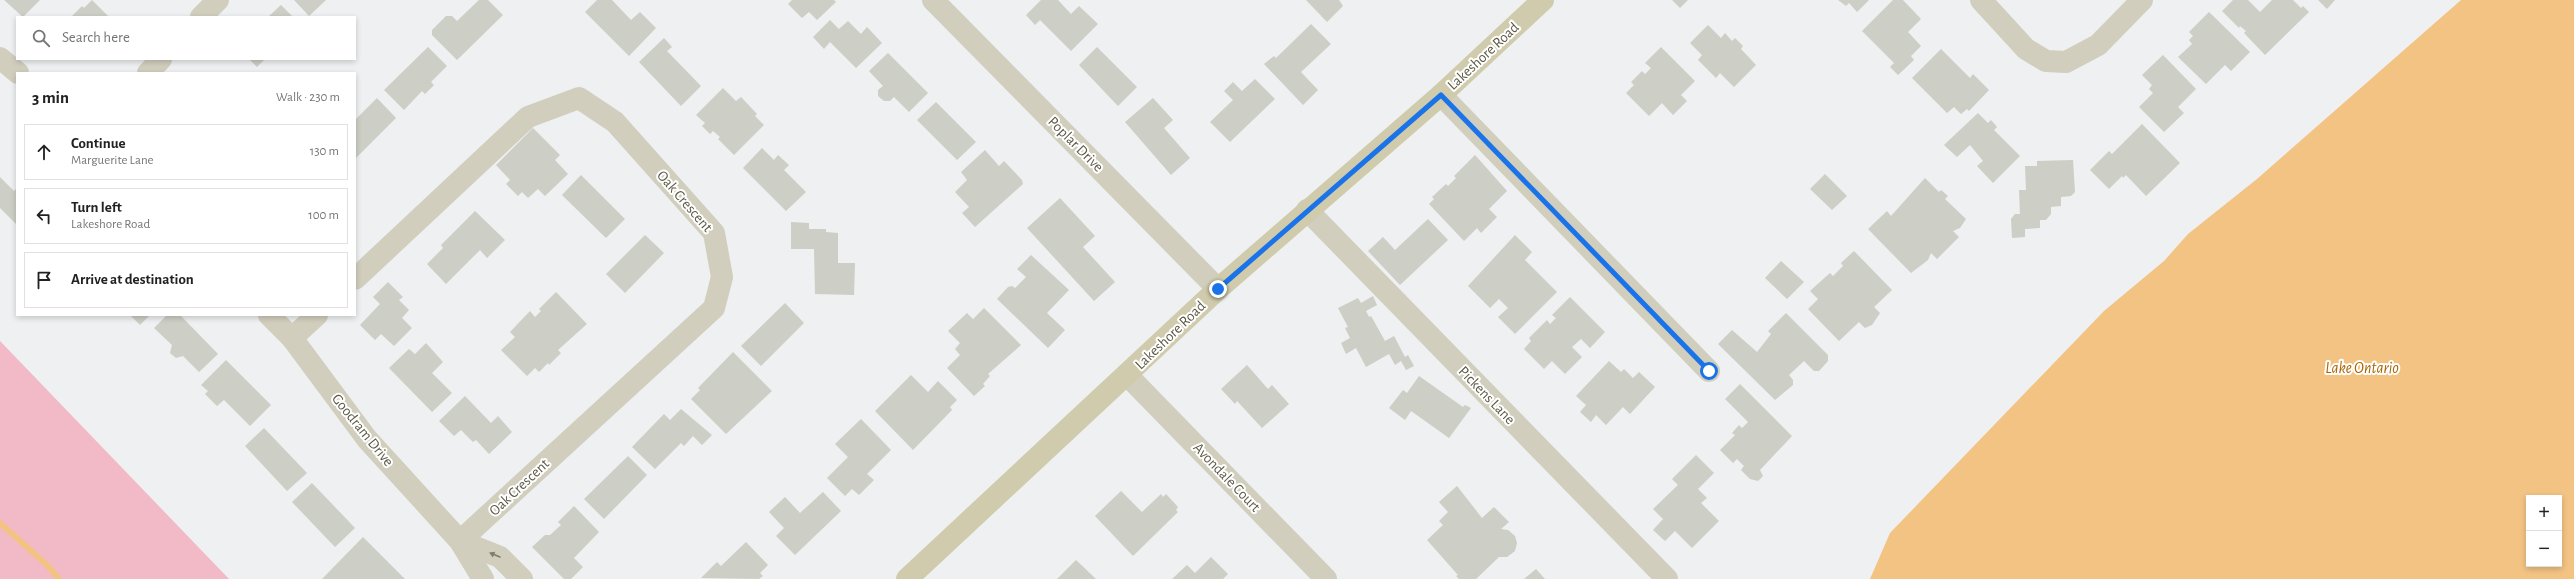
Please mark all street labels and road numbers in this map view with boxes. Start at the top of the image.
street label: Lakeshore Road [1445,20,1522,93]
street label: Poplar Drive [1045,114,1106,175]
street label: Oak Crescent [654,168,715,235]
street label: Lakeshore Road [1132,298,1209,372]
street label: Pickens Lane [1455,363,1518,427]
street label: Goodram Drive [329,391,396,469]
street label: Avondale Court [1190,440,1263,515]
street label: Oak Crescent [487,456,552,519]

